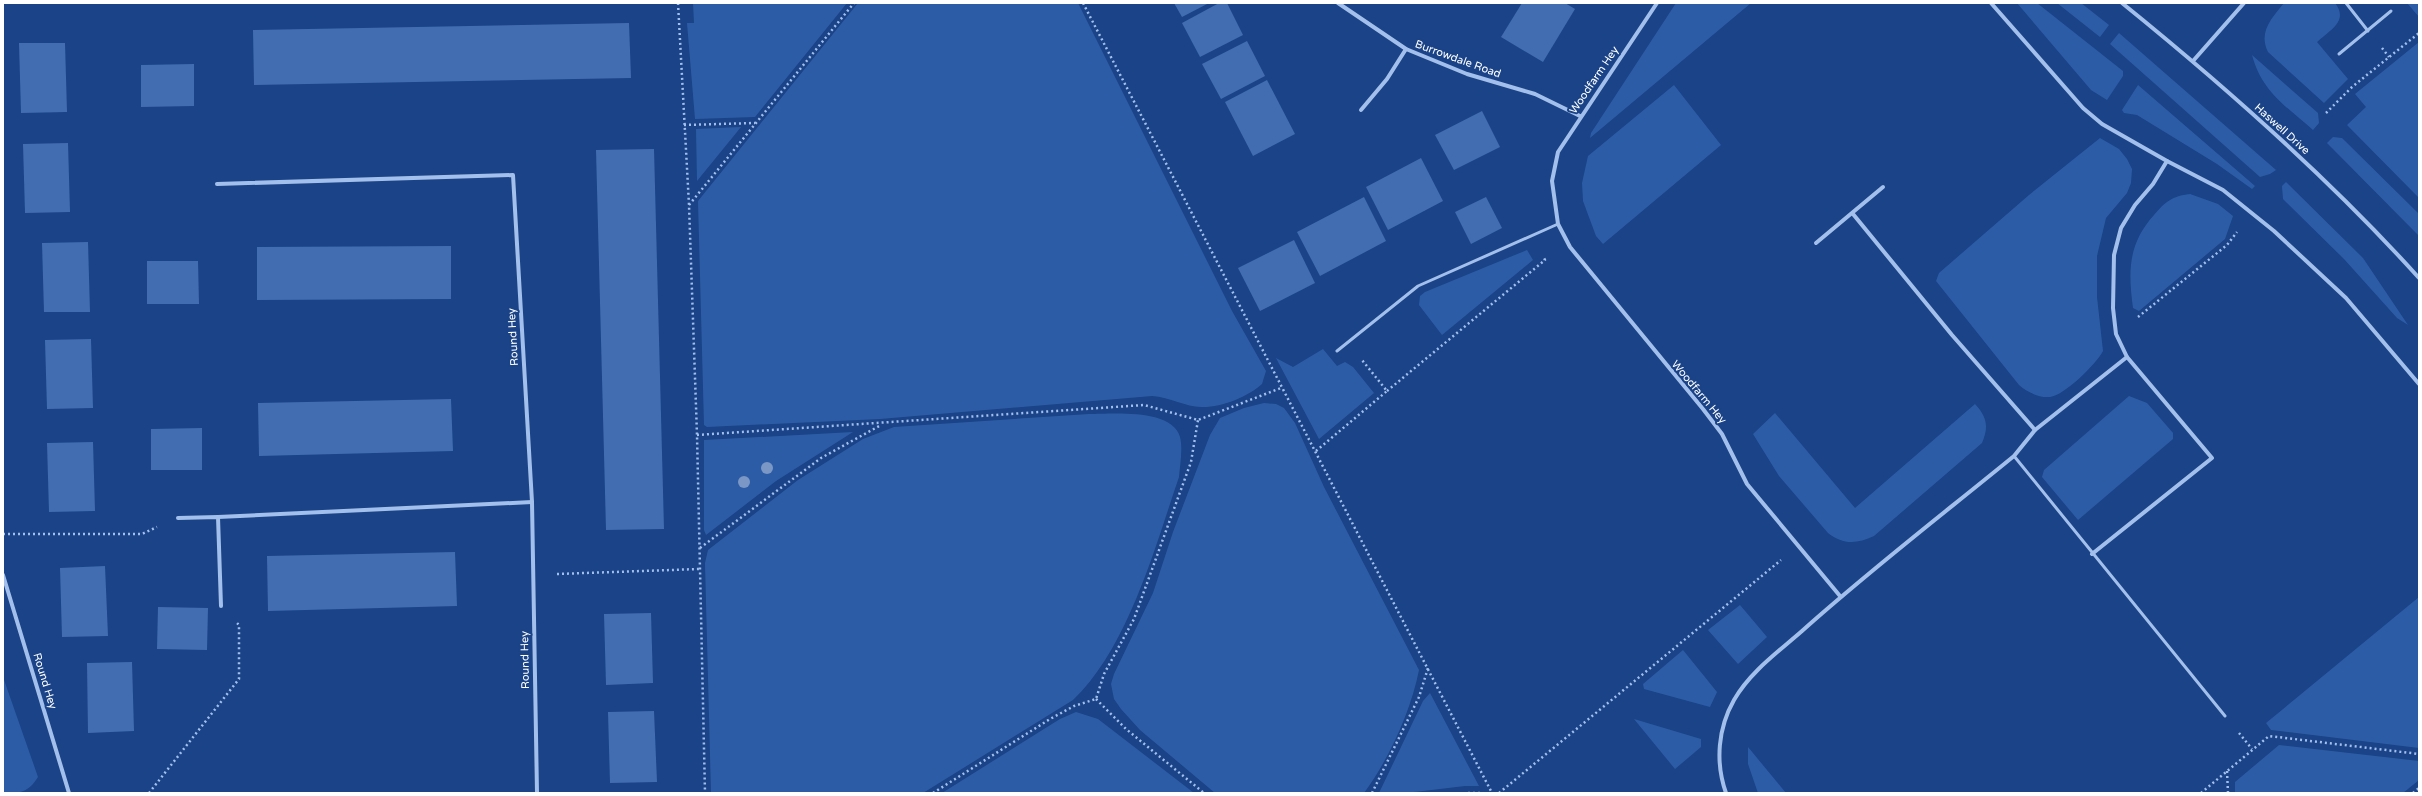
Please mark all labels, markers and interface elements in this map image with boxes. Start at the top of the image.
street label: Burrowdale Road [1413,37,1503,81]
street label: Woodfarm Hey [1567,44,1621,116]
street label: Haswell Drive [2252,101,2312,157]
street label: Round Hey [505,308,521,366]
street label: Woodfarm Hey [1669,358,1729,426]
street label: Round Hey [518,631,532,689]
street label: Round Hey [30,651,60,711]

